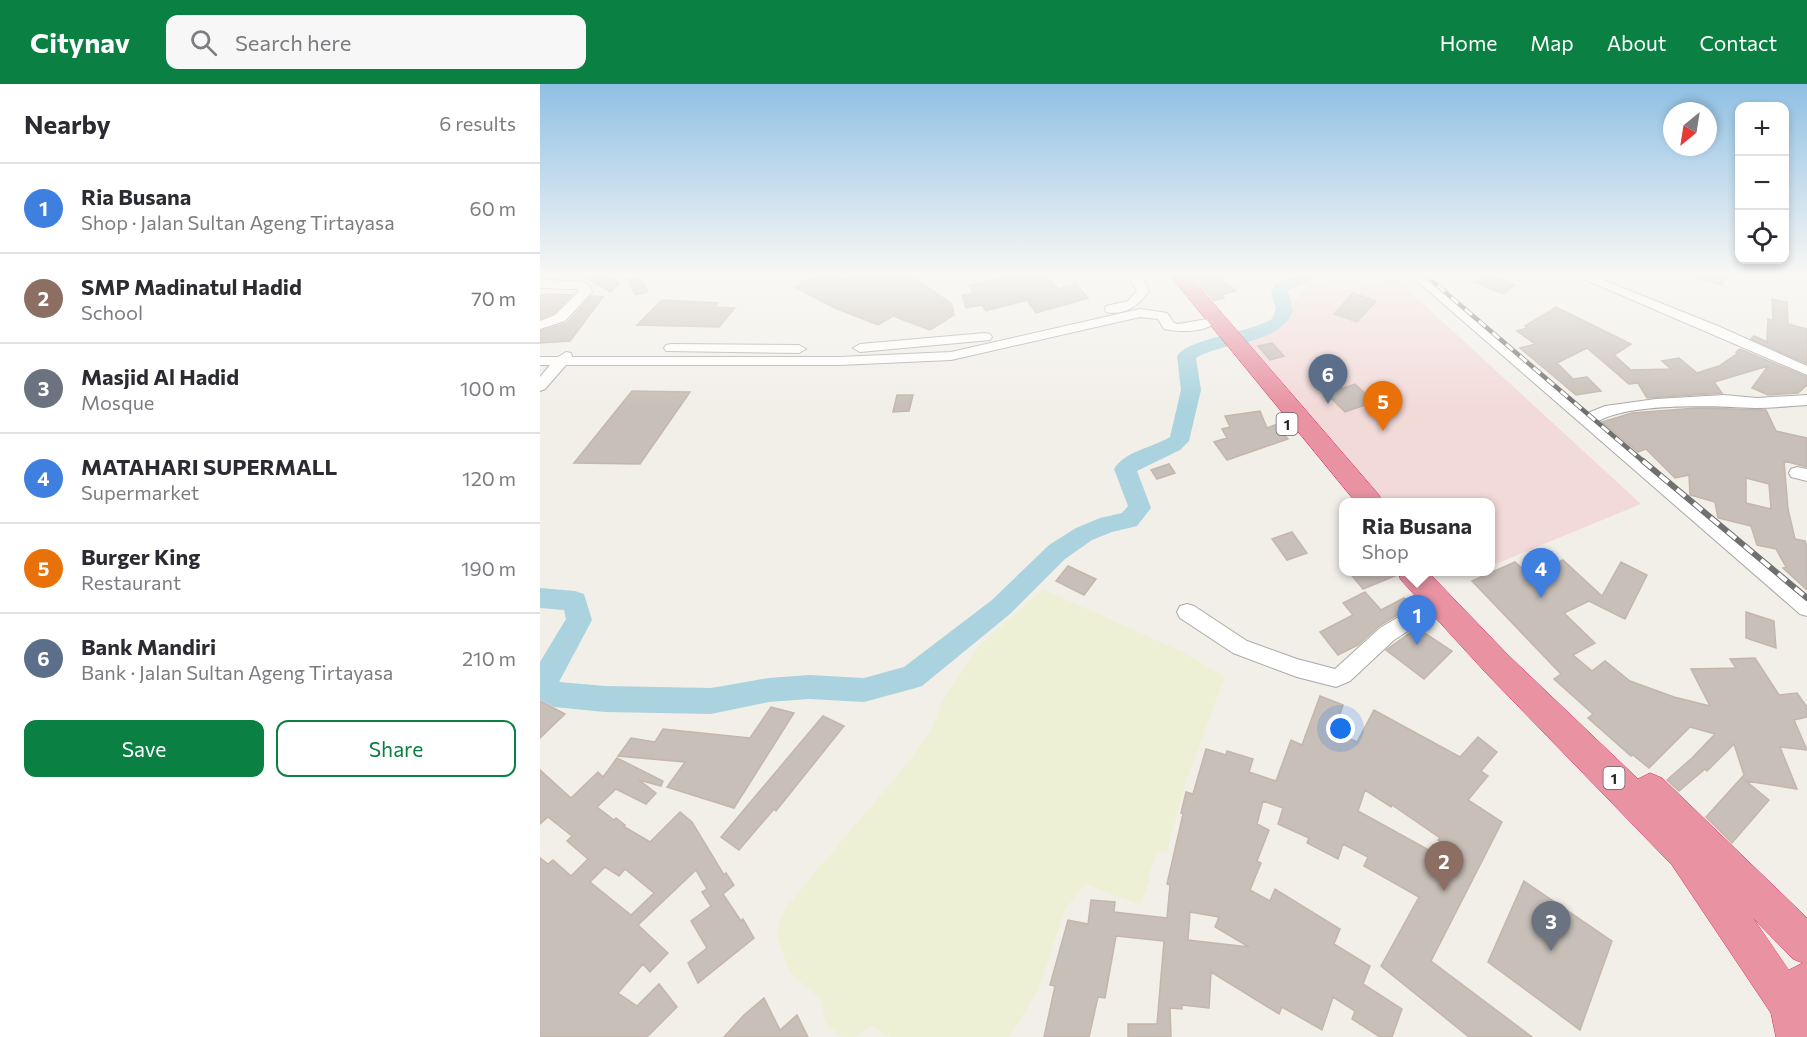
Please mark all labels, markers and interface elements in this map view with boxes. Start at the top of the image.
search box [166,15,586,69]
text: Citynav [30,25,130,59]
icon: search [187,26,220,59]
text: Search here [235,29,351,56]
text: Home [1440,30,1497,55]
text: Map [1530,30,1574,55]
text: About [1607,30,1666,55]
text: Contact [1699,30,1777,55]
north arrow [1663,102,1717,156]
map controls [1735,102,1789,264]
button: + [1735,102,1789,156]
text: Nearby [24,108,111,139]
text: 6 results [439,111,516,135]
button: − [1735,156,1789,210]
text: Ria Busana [81,183,191,210]
text: 1 [39,196,48,220]
text: 60 m [470,196,516,220]
text: Shop · Jalan Sultan Ageng Tirtayasa [81,210,395,234]
button: locate [1735,210,1789,264]
text: SMP Madinatul Hadid [81,273,302,300]
text: 2 [38,286,49,310]
text: 70 m [471,286,516,310]
text: School [81,300,143,324]
pin: 6 [1308,354,1348,404]
text: Masjid Al Hadid [81,363,239,390]
text: 3 [38,376,49,400]
text: 100 m [460,376,516,400]
pin: 5 [1364,382,1402,431]
text: Mosque [81,390,154,414]
road number: 1 [1276,413,1298,435]
text: MATAHARI SUPERMALL [81,453,337,480]
text: 4 [37,466,50,490]
text: 120 m [462,466,516,490]
text: Supermarket [81,480,199,504]
popup [1339,498,1495,576]
text: Ria Busana [1362,512,1472,539]
text: Shop [1362,539,1409,563]
text: Burger King [81,543,200,570]
pin: 4 [1522,548,1560,598]
text: 5 [38,556,49,580]
text: 190 m [461,556,516,580]
text: Restaurant [81,570,181,594]
pin: 1 [1398,596,1436,645]
text: Bank Mandiri [81,633,216,660]
text: 6 [37,646,50,670]
text: 210 m [462,646,516,670]
text: Bank · Jalan Sultan Ageng Tirtayasa [81,660,393,684]
your location [1326,714,1355,743]
button: Save [24,720,264,777]
button: Share [276,720,516,777]
road number: 1 [1604,767,1624,789]
pin: 2 [1424,842,1464,891]
pin: 3 [1532,902,1570,951]

